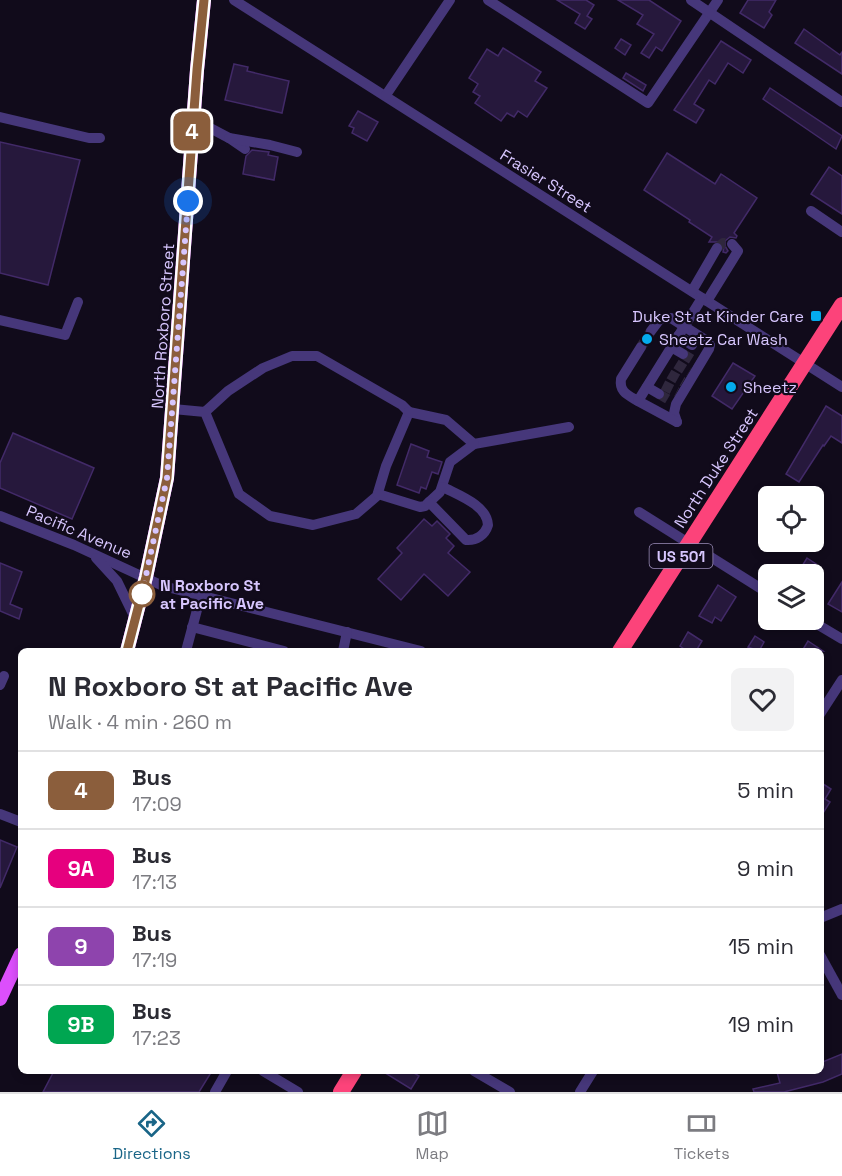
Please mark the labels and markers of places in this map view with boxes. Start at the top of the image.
place label: Duke St at Kinder Care [632,306,804,327]
marker: Duke St at Kinder Care [809,309,823,323]
place label: Sheetz Car Wash [659,329,788,350]
marker: Sheetz Car Wash [640,332,654,346]
place label: Sheetz [743,377,797,398]
marker: Sheetz [724,380,738,394]
place label: N Roxboro St at Pacific Ave [160,575,264,614]
marker: N Roxboro St at Pacific Ave [129,581,155,607]

